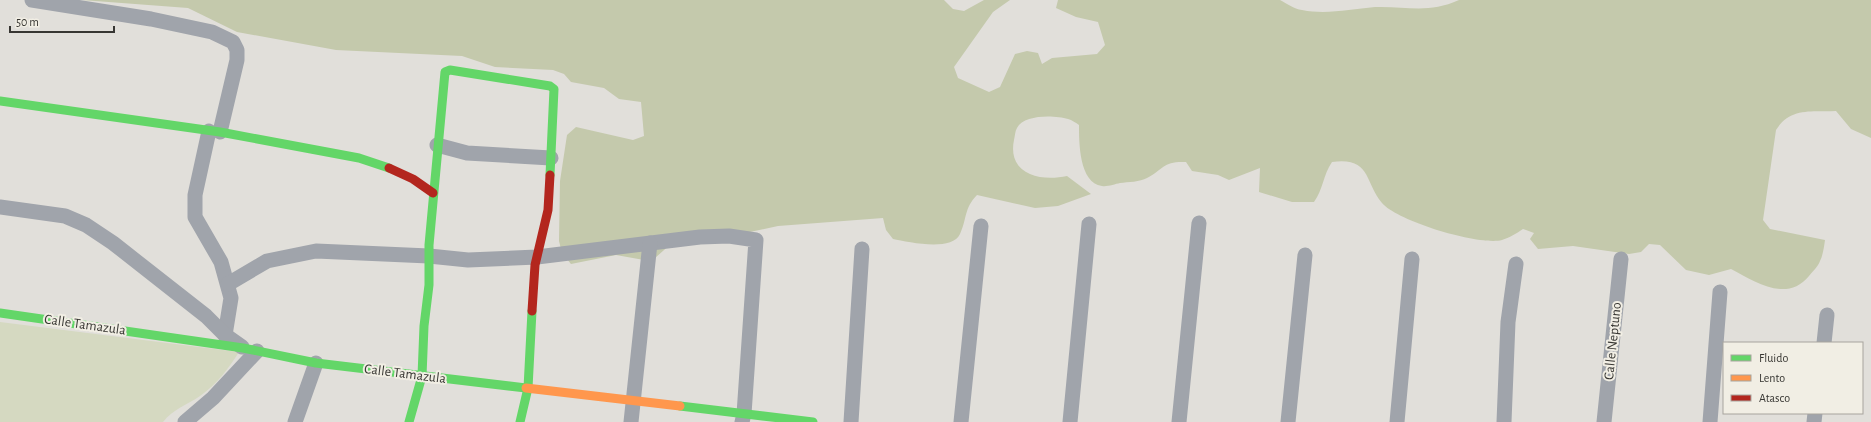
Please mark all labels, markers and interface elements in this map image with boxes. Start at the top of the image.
scale bar [10,8,114,34]
text: 50 m [16,16,39,28]
street label: Calle Neptuno [1602,301,1624,380]
street label: Calle Tamazula [43,312,127,338]
legend [1723,342,1863,414]
text: Fluido [1759,352,1788,364]
street label: Calle Tamazula [363,362,447,386]
text: Lento [1759,372,1785,384]
text: Atasco [1759,392,1790,404]

